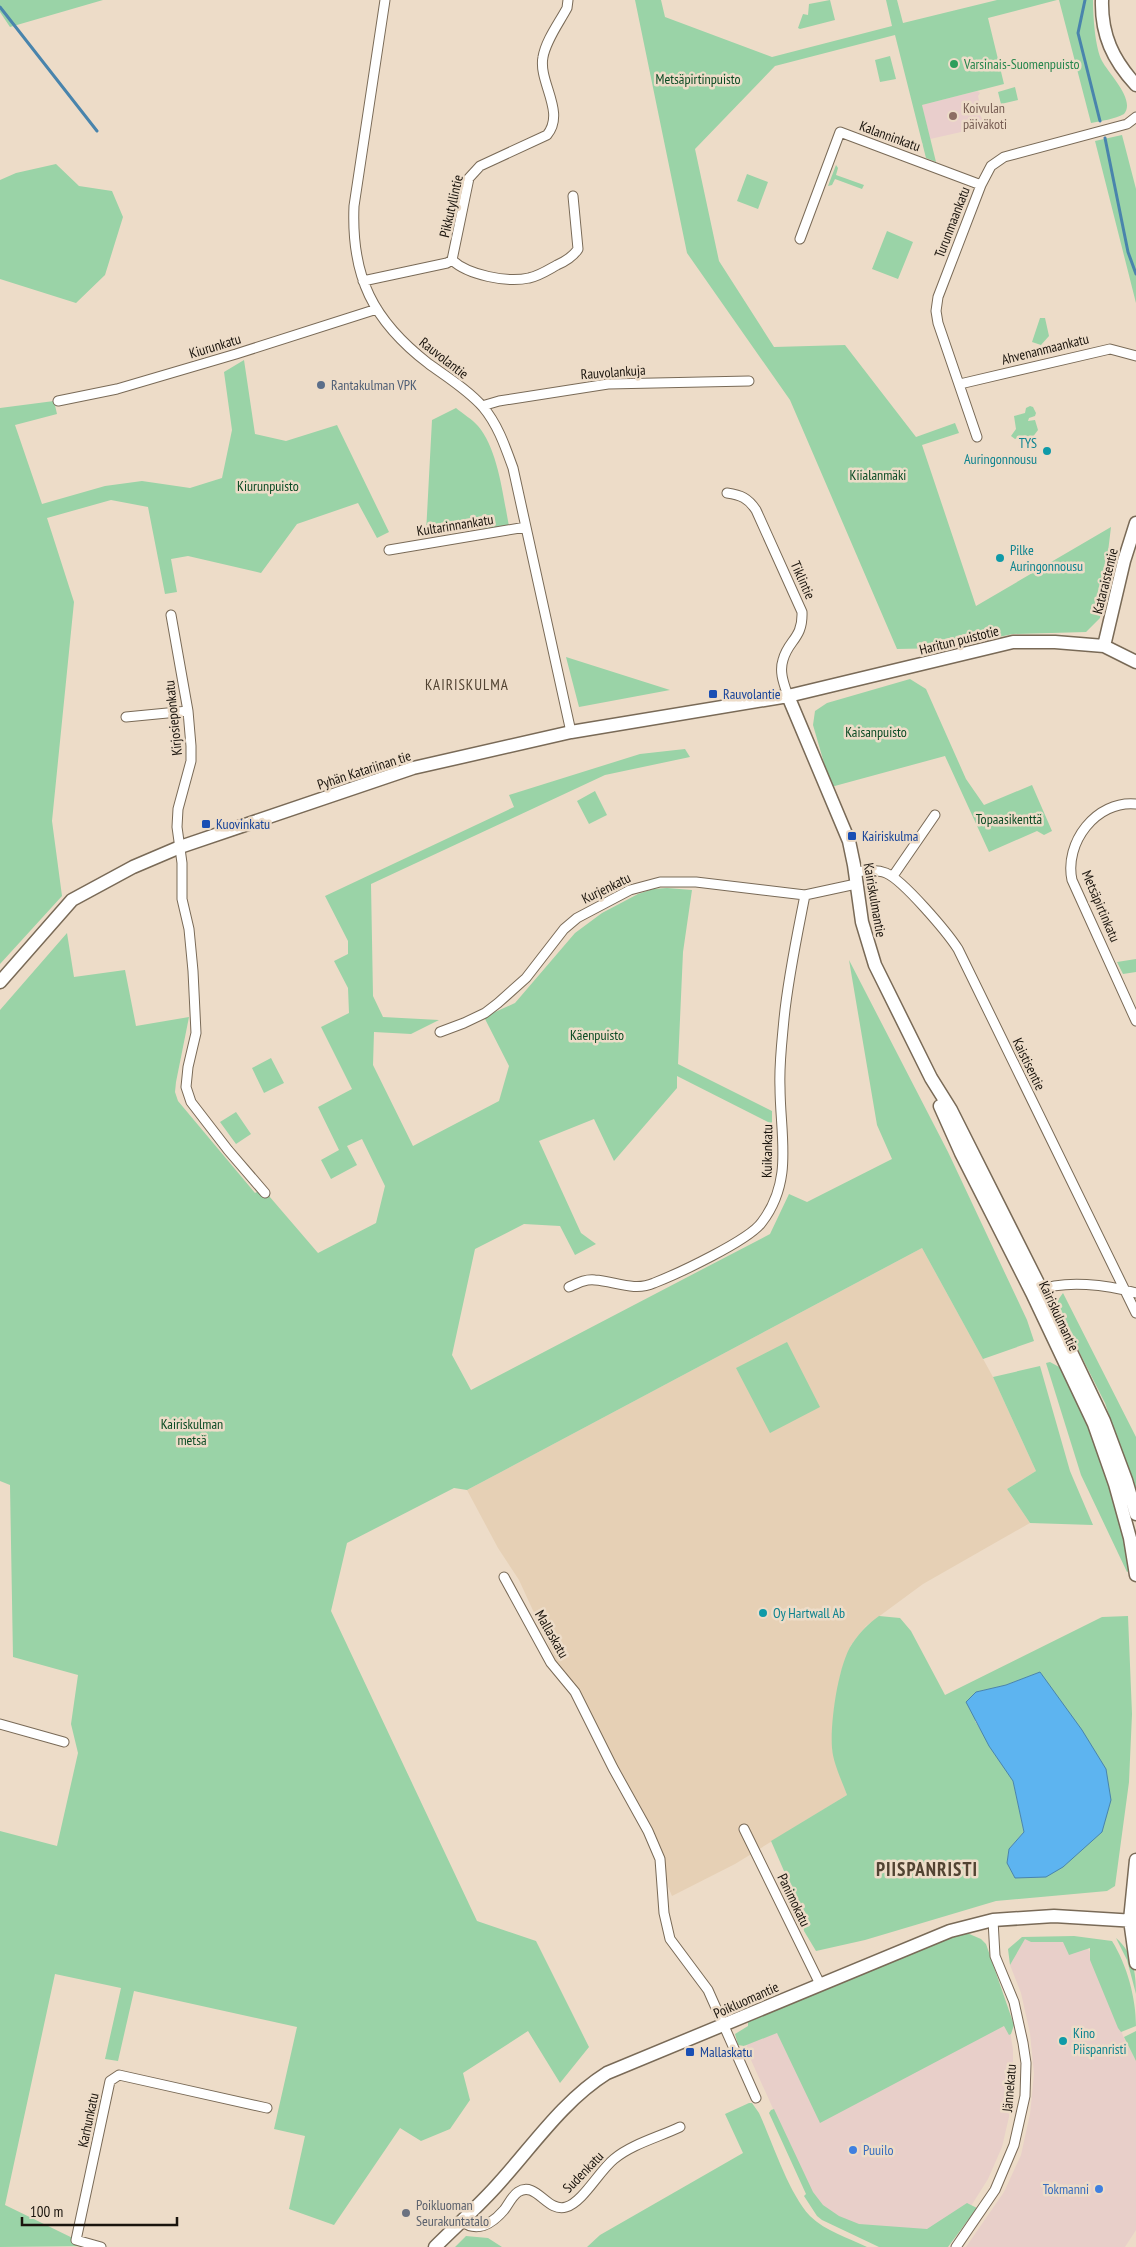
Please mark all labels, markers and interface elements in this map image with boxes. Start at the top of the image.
place label: Varsinais-Suomenpuisto [963,55,1080,73]
marker: Varsinais-Suomenpuisto [948,58,960,70]
park label: Metsäpirtinpuisto [656,70,740,88]
place label: Koivulan päiväkoti [963,99,1007,133]
marker: Koivulan päiväkoti [947,110,959,122]
street label: Kalanninkatu [857,117,923,155]
street label: Pikkutyllintie [435,173,467,239]
street label: Turunmaankatu [930,184,974,260]
street label: Ahvenanmaankatu [999,329,1091,369]
street label: Kiurunkatu [187,330,243,362]
street label: Rauvolantie [416,333,472,383]
street label: Rauvolankuja [580,361,646,383]
place label: Rantakulman VPK [331,376,417,394]
marker: Rantakulman VPK [315,379,327,391]
place label: TYS Auringonnousu [964,434,1037,468]
marker: TYS Auringonnousu [1041,445,1053,457]
park label: Kiialanmäki [850,466,906,484]
park label: Kiurunpuisto [237,477,299,495]
street label: Kultarinnankatu [415,510,495,540]
place label: Pilke Auringonnousu [1010,541,1083,575]
street label: Kataraistentie [1088,546,1122,616]
marker: Pilke Auringonnousu [994,552,1006,564]
street label: Tiklintie [787,558,819,602]
street label: Haritun puistotie [917,621,1001,659]
district label: KAIRISKULMA [425,675,509,694]
street label: Kirjosieponkatu [160,679,186,757]
place label: Rauvolantie [723,685,781,703]
marker: Rauvolantie [707,688,719,700]
park label: Kaisanpuisto [845,723,907,741]
street label: Pyhän Katariinan tie [315,746,413,794]
park label: Topaasikenttä [976,810,1042,828]
place label: Kuovinkatu [216,815,270,833]
marker: Kuovinkatu [200,818,212,830]
place label: Kairiskulma [862,827,918,845]
marker: Kairiskulma [846,830,858,842]
street label: Kairiskulmantie [860,861,890,939]
street label: Metsäpirtinkatu [1078,867,1124,945]
street label: Kurjenkatu [578,868,634,908]
park label: Käenpuisto [570,1026,624,1044]
street label: Kaistisentie [1009,1035,1050,1093]
street label: Kuikankatu [758,1124,776,1178]
street label: Kairiskulmantie [1035,1278,1083,1354]
park label: Kairiskulman metsä [161,1415,223,1449]
place label: Oy Hartwall Ab [773,1604,845,1622]
street label: Mallaskatu [531,1607,573,1661]
marker: Oy Hartwall Ab [757,1607,769,1619]
district label: PIISPANRISTI [876,1857,978,1881]
street label: Panimokatu [773,1871,815,1929]
street label: Poikluomantie [711,1978,782,2022]
place label: Kino Piispanristi [1073,2024,1126,2058]
marker: Kino Piispanristi [1057,2035,1069,2047]
place label: Mallaskatu [700,2043,752,2061]
marker: Mallaskatu [684,2046,696,2058]
street label: Jännekatu [998,2063,1020,2114]
street label: Karhunkatu [73,2091,103,2149]
place label: Puuilo [863,2141,893,2159]
marker: Puuilo [847,2144,859,2156]
street label: Sudenkatu [559,2147,607,2197]
place label: Tokmanni [1043,2180,1089,2198]
marker: Tokmanni [1093,2183,1105,2195]
scale bar [22,2194,178,2226]
place label: Poikluoman Seurakuntatalo [416,2196,489,2230]
text: 100 m [30,2202,63,2221]
marker: Poikluoman Seurakuntatalo [400,2207,412,2219]

